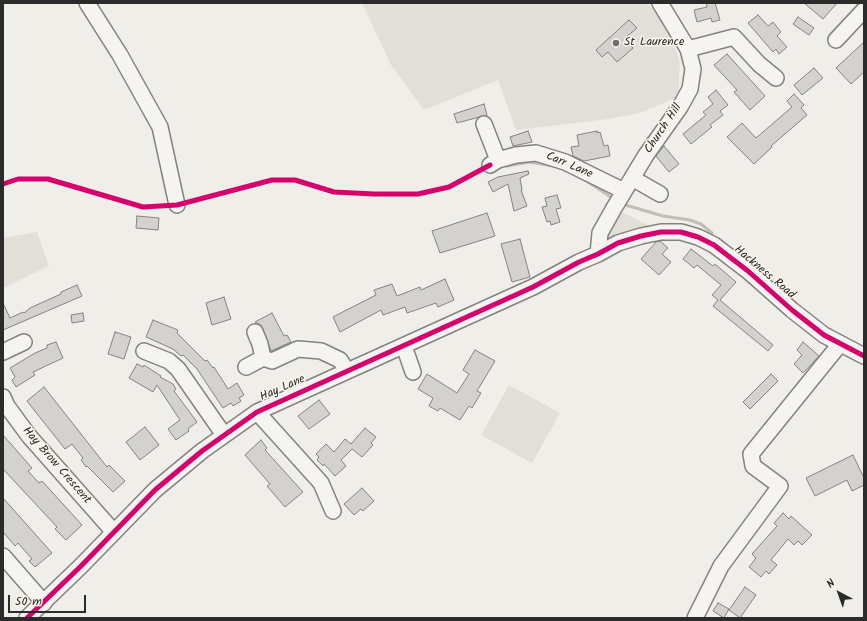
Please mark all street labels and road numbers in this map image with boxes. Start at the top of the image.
street label: Church Hill [642,101,686,157]
street label: Carr Lane [543,150,595,182]
street label: Hackness Road [730,243,798,303]
street label: Hay Lane [258,373,308,405]
street label: Hay Brow Crescent [19,424,93,508]

